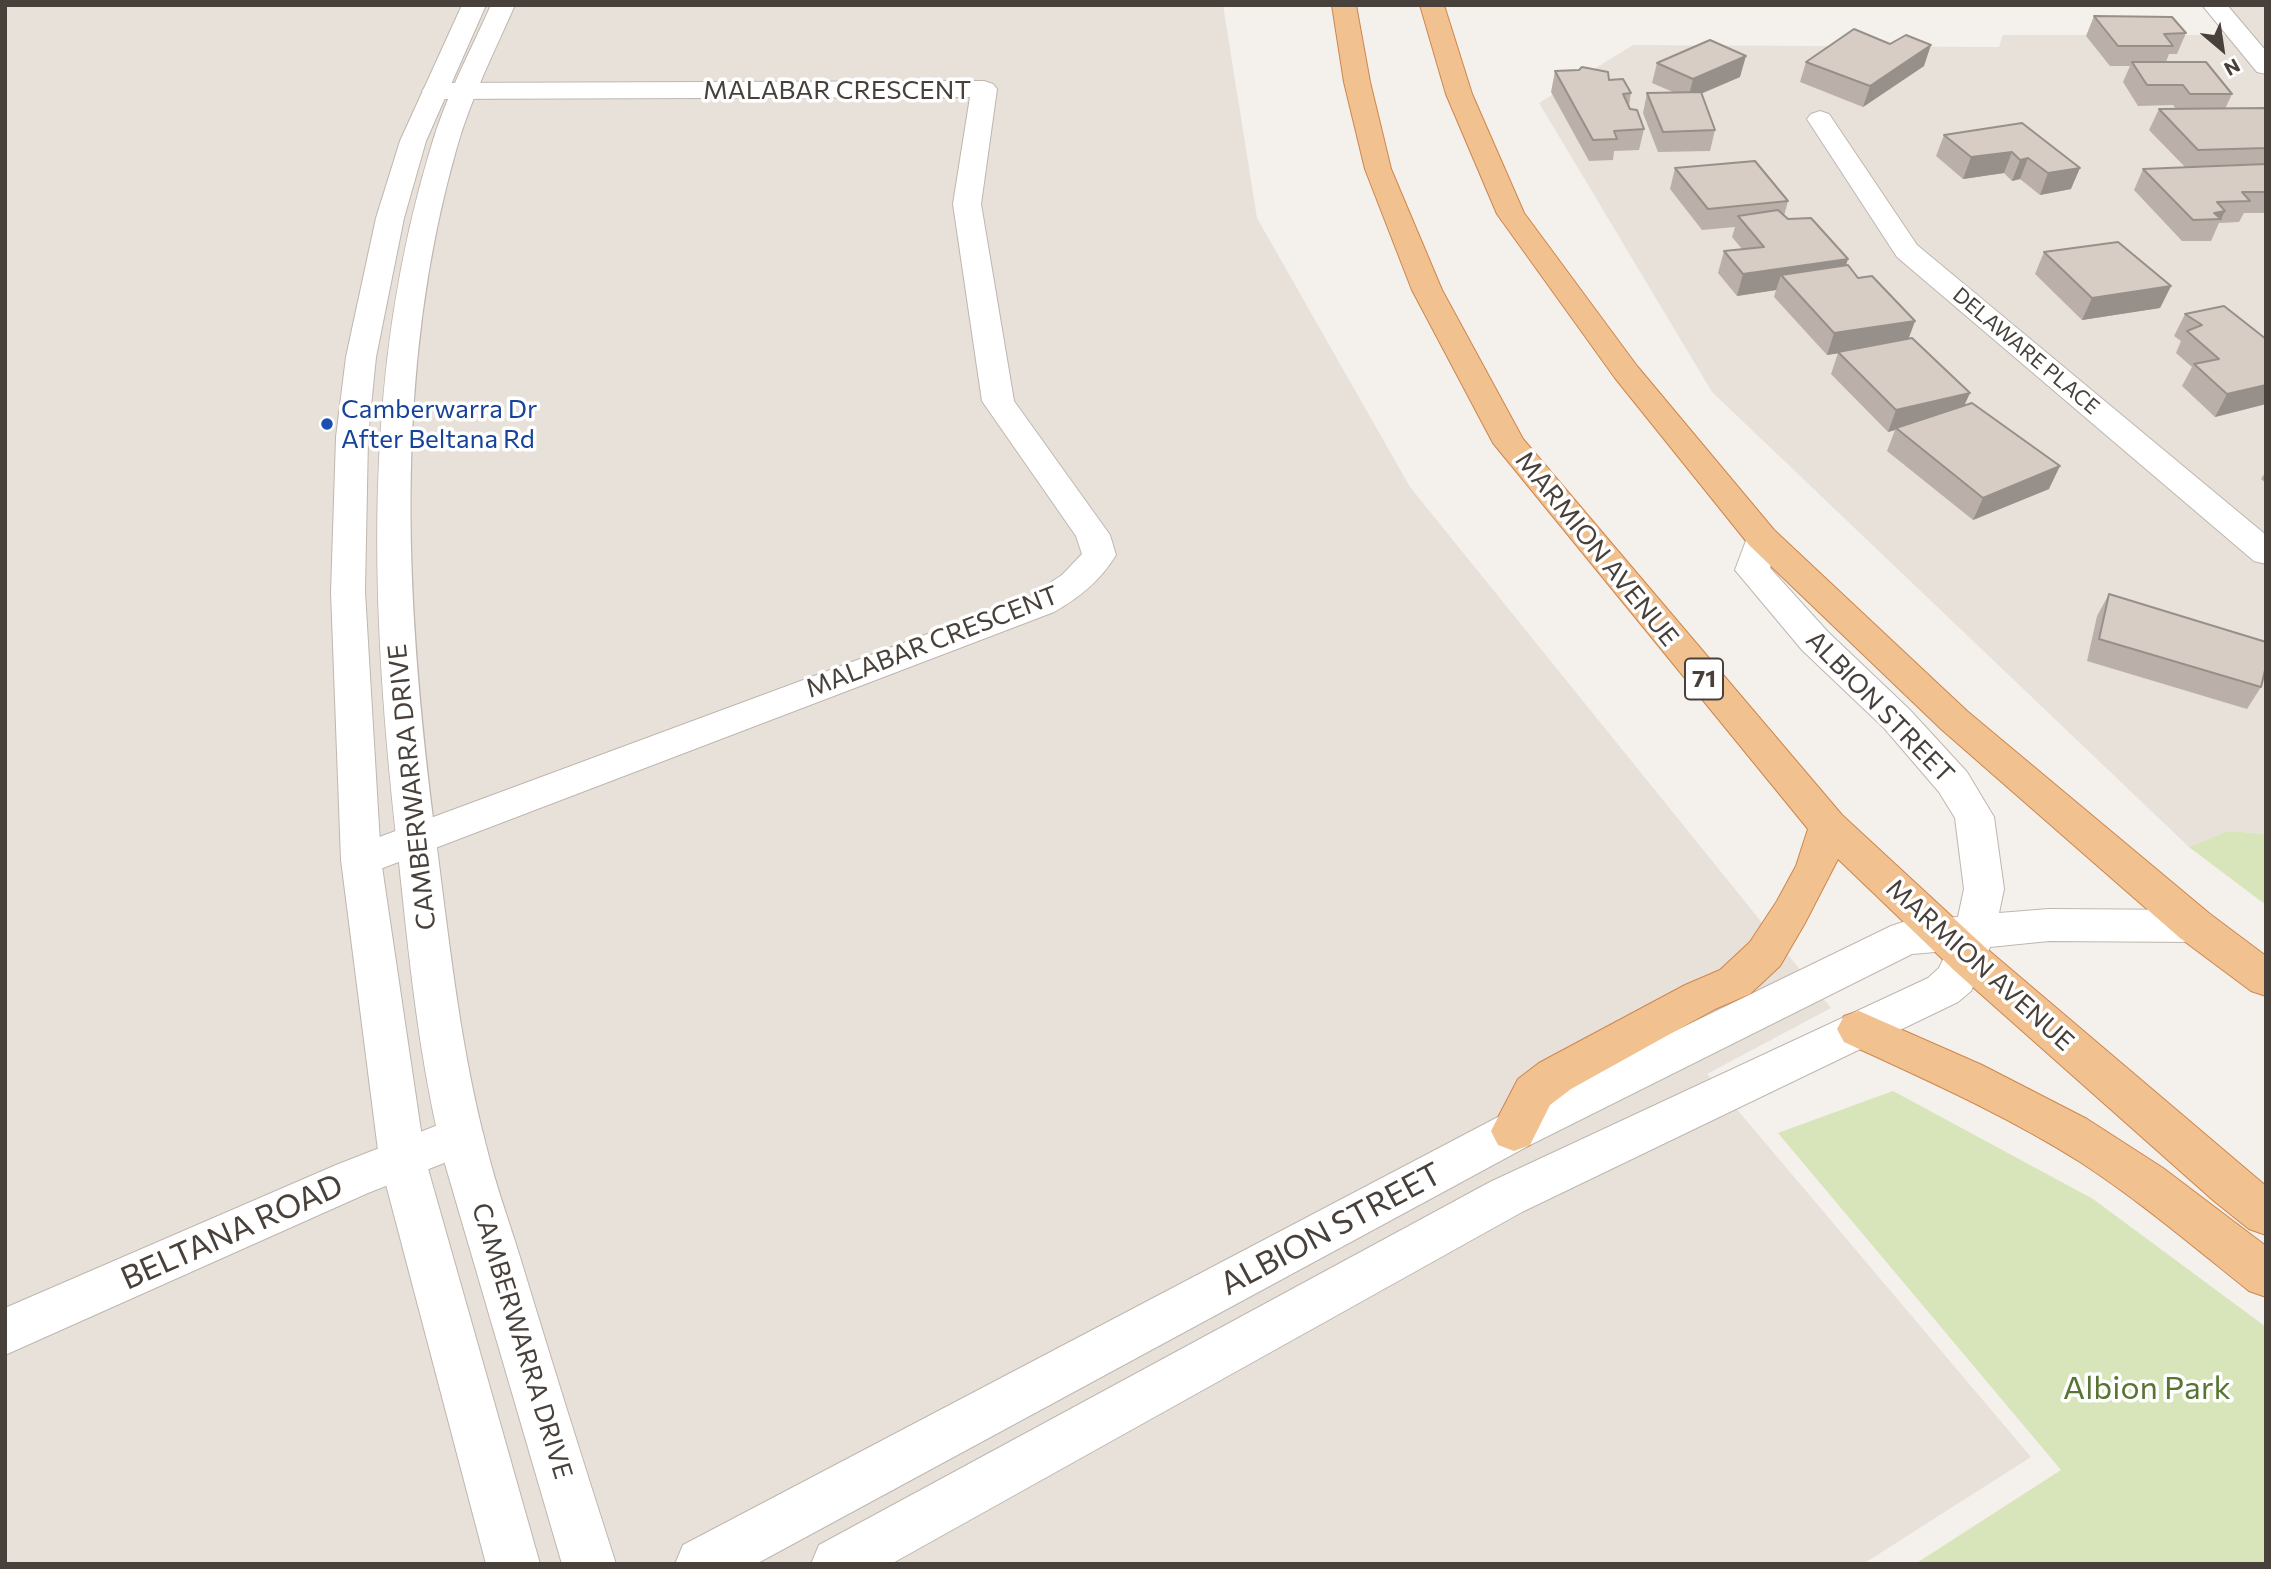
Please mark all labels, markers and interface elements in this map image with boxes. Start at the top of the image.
north arrow [2187,14,2257,84]
text: N [2221,54,2244,81]
street label: MALABAR CRESCENT [703,74,971,106]
street label: DELAWARE PLACE [1948,282,2104,420]
place label: Camberwarra Dr After Beltana Rd [341,393,537,454]
marker: Camberwarra Dr After Beltana Rd [319,416,335,432]
street label: MARMION AVENUE [1509,445,1685,653]
street label: MALABAR CRESCENT [801,579,1063,705]
street label: ALBION STREET [1800,625,1960,789]
street label: CAMBERWARRA DRIVE [381,643,443,931]
road number: 71 [1685,658,1723,700]
street label: MARMION AVENUE [1880,873,2080,1057]
street label: ALBION STREET [1214,1154,1448,1304]
street label: BELTANA ROAD [115,1166,349,1298]
street label: CAMBERWARRA DRIVE [465,1199,579,1483]
park label: Albion Park [2063,1369,2231,1407]

